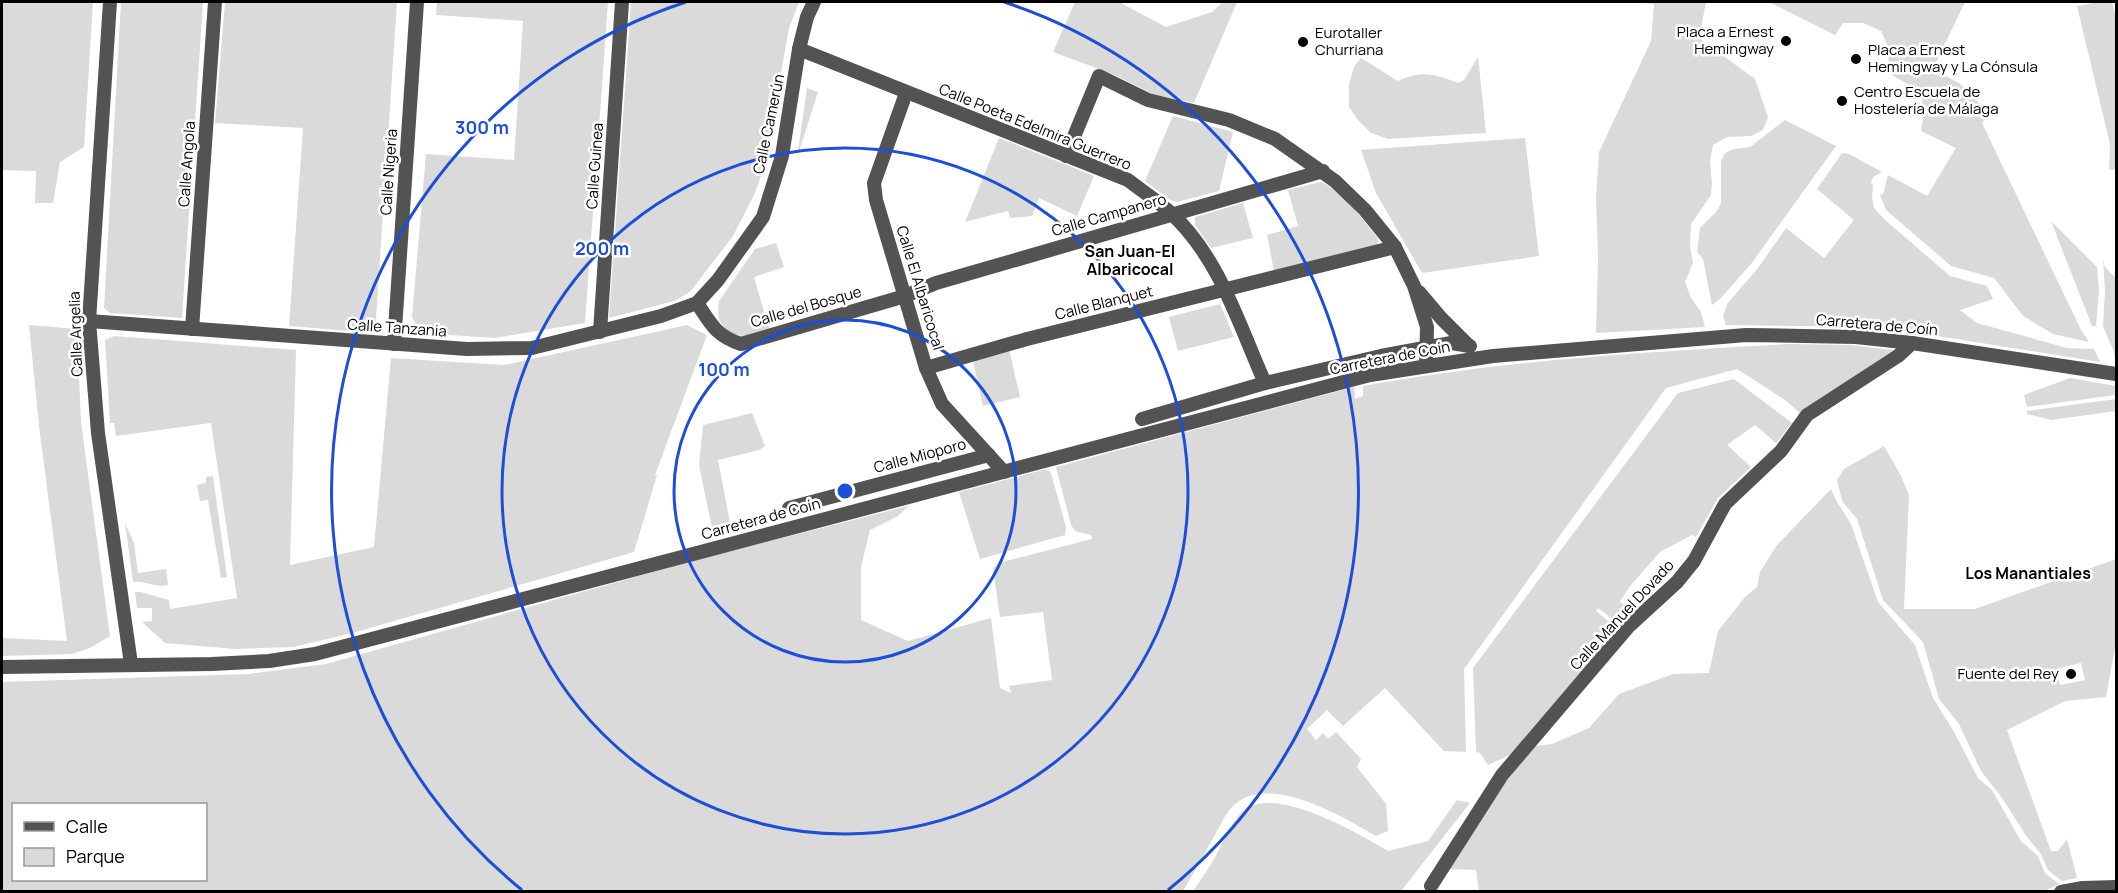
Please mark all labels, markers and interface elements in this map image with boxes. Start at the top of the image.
place label: Placa a Ernest Hemingway [1677,21,1774,59]
place label: Eurotaller Churriana [1315,22,1383,60]
marker: Placa a Ernest Hemingway [1779,34,1793,48]
marker: Eurotaller Churriana [1296,35,1310,49]
place label: Placa a Ernest Hemingway y La Cónsula [1868,39,2038,77]
marker: Placa a Ernest Hemingway y La Cónsula [1849,52,1863,66]
street label: Calle Camerún [748,72,789,176]
street label: Calle Poeta Edelmira Guerrero [936,78,1135,175]
place label: Centro Escuela de Hostelería de Málaga [1854,81,1999,119]
marker: Centro Escuela de Hostelería de Málaga [1835,94,1849,108]
text: 300 m [455,115,509,139]
street label: Calle Angola [173,120,200,208]
street label: Calle Guinea [581,122,608,210]
street label: Calle Nigeria [375,128,402,216]
street label: Calle Campanero [1049,188,1169,241]
street label: Calle El Albaricocal [892,223,949,353]
text: 200 m [575,236,629,260]
district label: San Juan-El Albaricocal [1085,240,1175,280]
street label: Calle Blanquet [1053,280,1155,325]
street label: Calle del Bosque [748,281,864,332]
street label: Calle Argelia [64,291,87,377]
street label: Carretera de Coín [1815,309,1939,340]
street label: Calle Tanzania [347,314,447,341]
street label: Carretera de Coín [1328,336,1452,379]
text: 100 m [698,357,750,381]
street label: Calle Mioporo [871,433,968,478]
centre of rings [835,481,855,501]
street label: Carretera de Coín [699,493,823,544]
street label: Calle Manuel Dovado [1565,555,1678,674]
district label: Los Manantiales [1965,562,2091,584]
place label: Fuente del Rey [1957,663,2059,684]
marker: Fuente del Rey [2064,667,2078,681]
legend [12,803,207,881]
text: Calle [66,814,108,838]
text: Parque [66,844,125,868]

